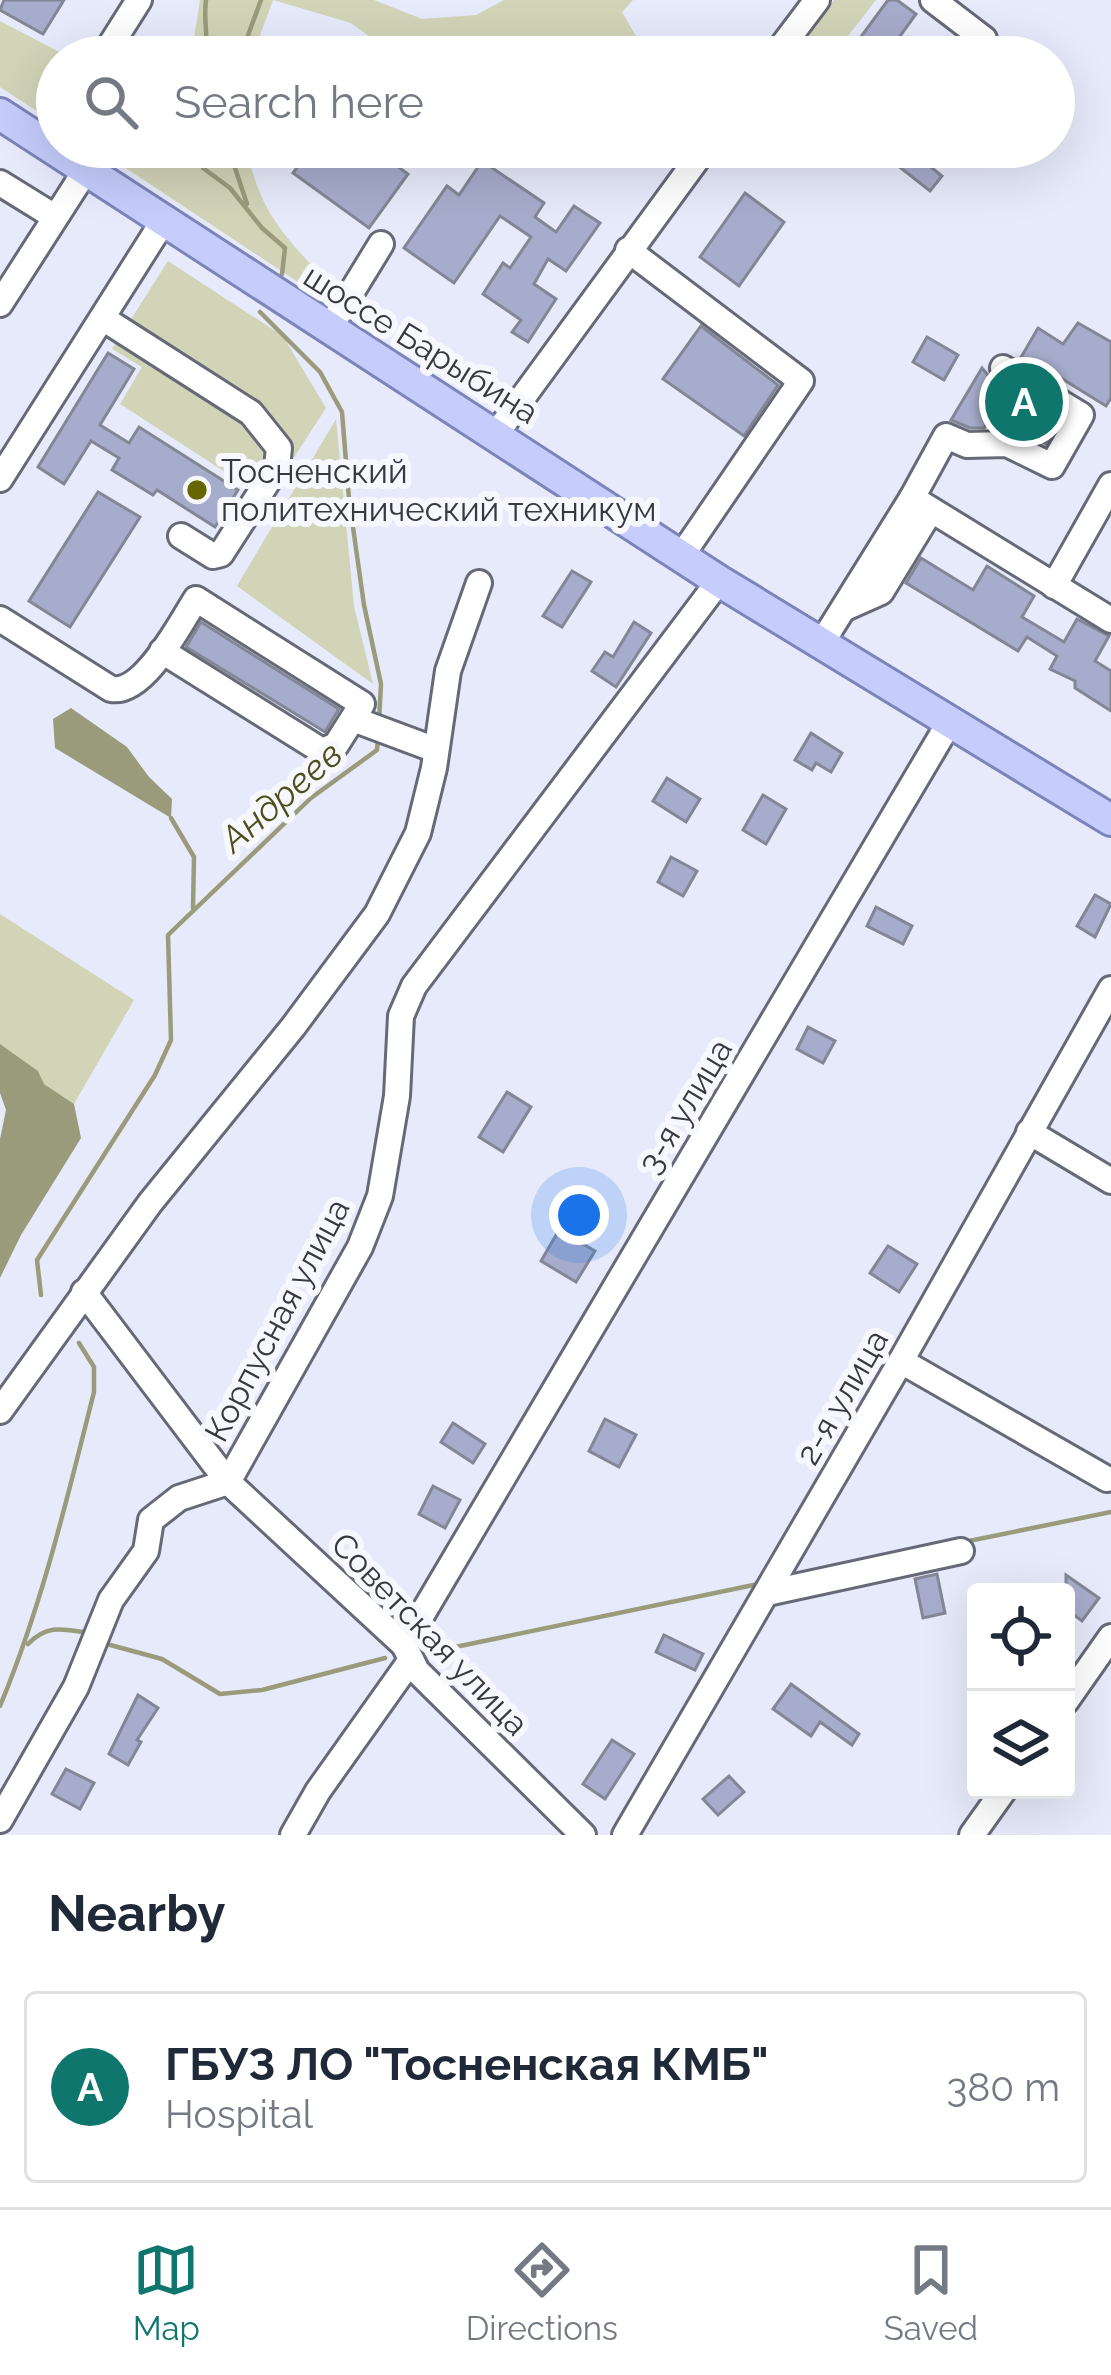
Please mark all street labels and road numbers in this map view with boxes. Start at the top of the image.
street label: шоссе Барыбина [297,256,545,432]
street label: 3-я улица [630,1032,740,1180]
street label: Корпусная улица [197,1192,357,1448]
street label: 2-я улица [788,1323,896,1471]
street label: Советская улица [324,1525,536,1743]

